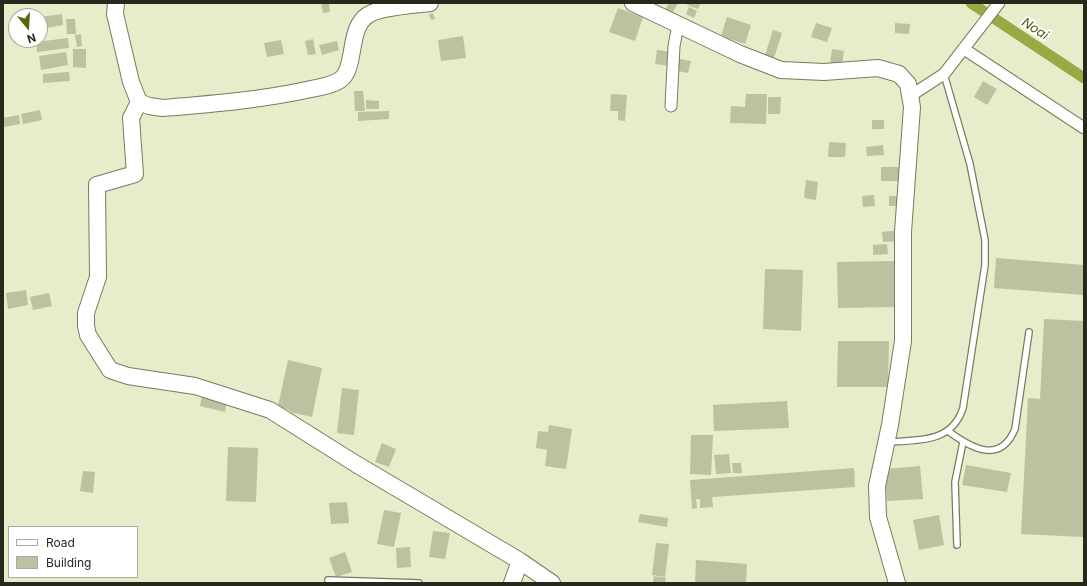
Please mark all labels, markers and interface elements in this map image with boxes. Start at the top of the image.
north arrow [8,8,48,48]
water label: Noai [1019,15,1051,43]
text: N [25,31,38,46]
legend [8,526,138,578]
text: Road [46,535,75,550]
text: Building [46,555,91,570]

